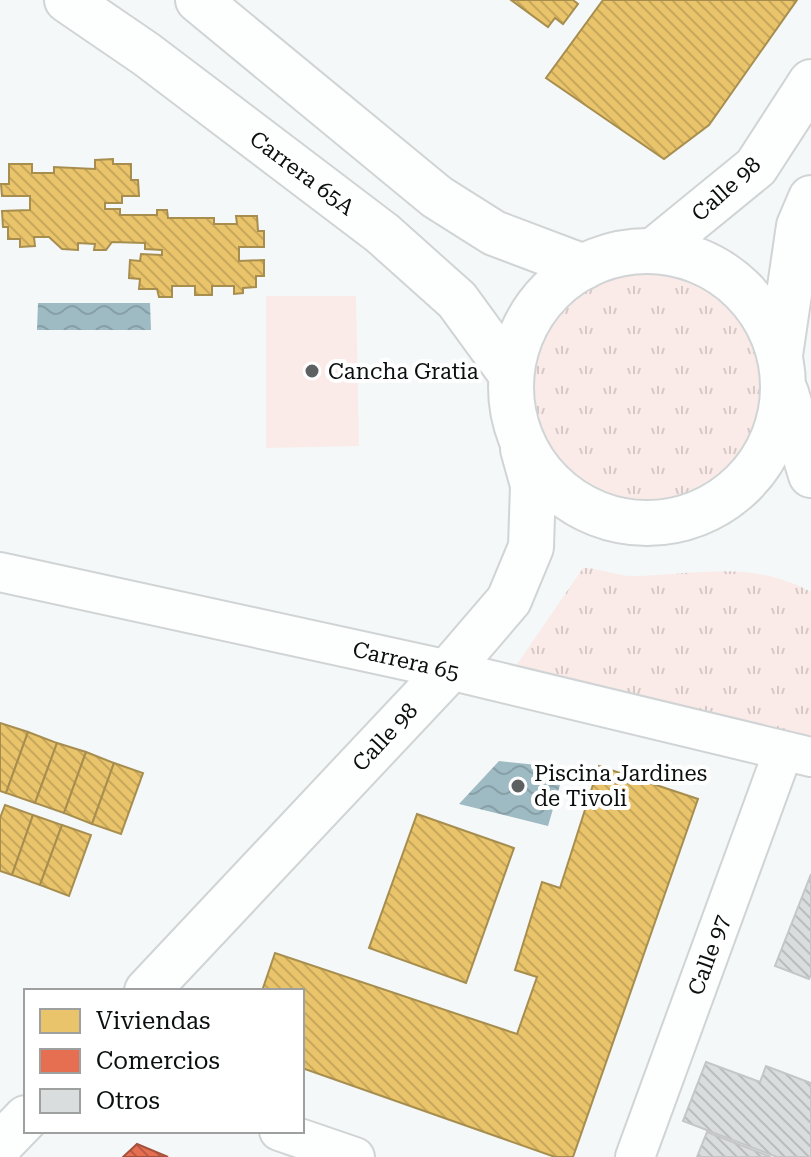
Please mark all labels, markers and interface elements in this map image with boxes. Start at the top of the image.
street label: Carrera 65A [245,126,360,221]
street label: Calle 98 [687,152,765,226]
place label: Cancha Gratia [328,359,479,384]
marker: Cancha Gratia [303,362,321,380]
street label: Carrera 65 [350,637,462,685]
street label: Calle 98 [347,698,423,776]
place label: Piscina Jardines de Tivoli [534,761,707,811]
marker: Piscina Jardines de Tivoli [509,777,527,795]
street label: Calle 97 [683,911,735,999]
legend [24,989,304,1133]
text: Viviendas [96,1007,210,1035]
text: Comercios [96,1047,220,1075]
text: Otros [96,1087,160,1115]

